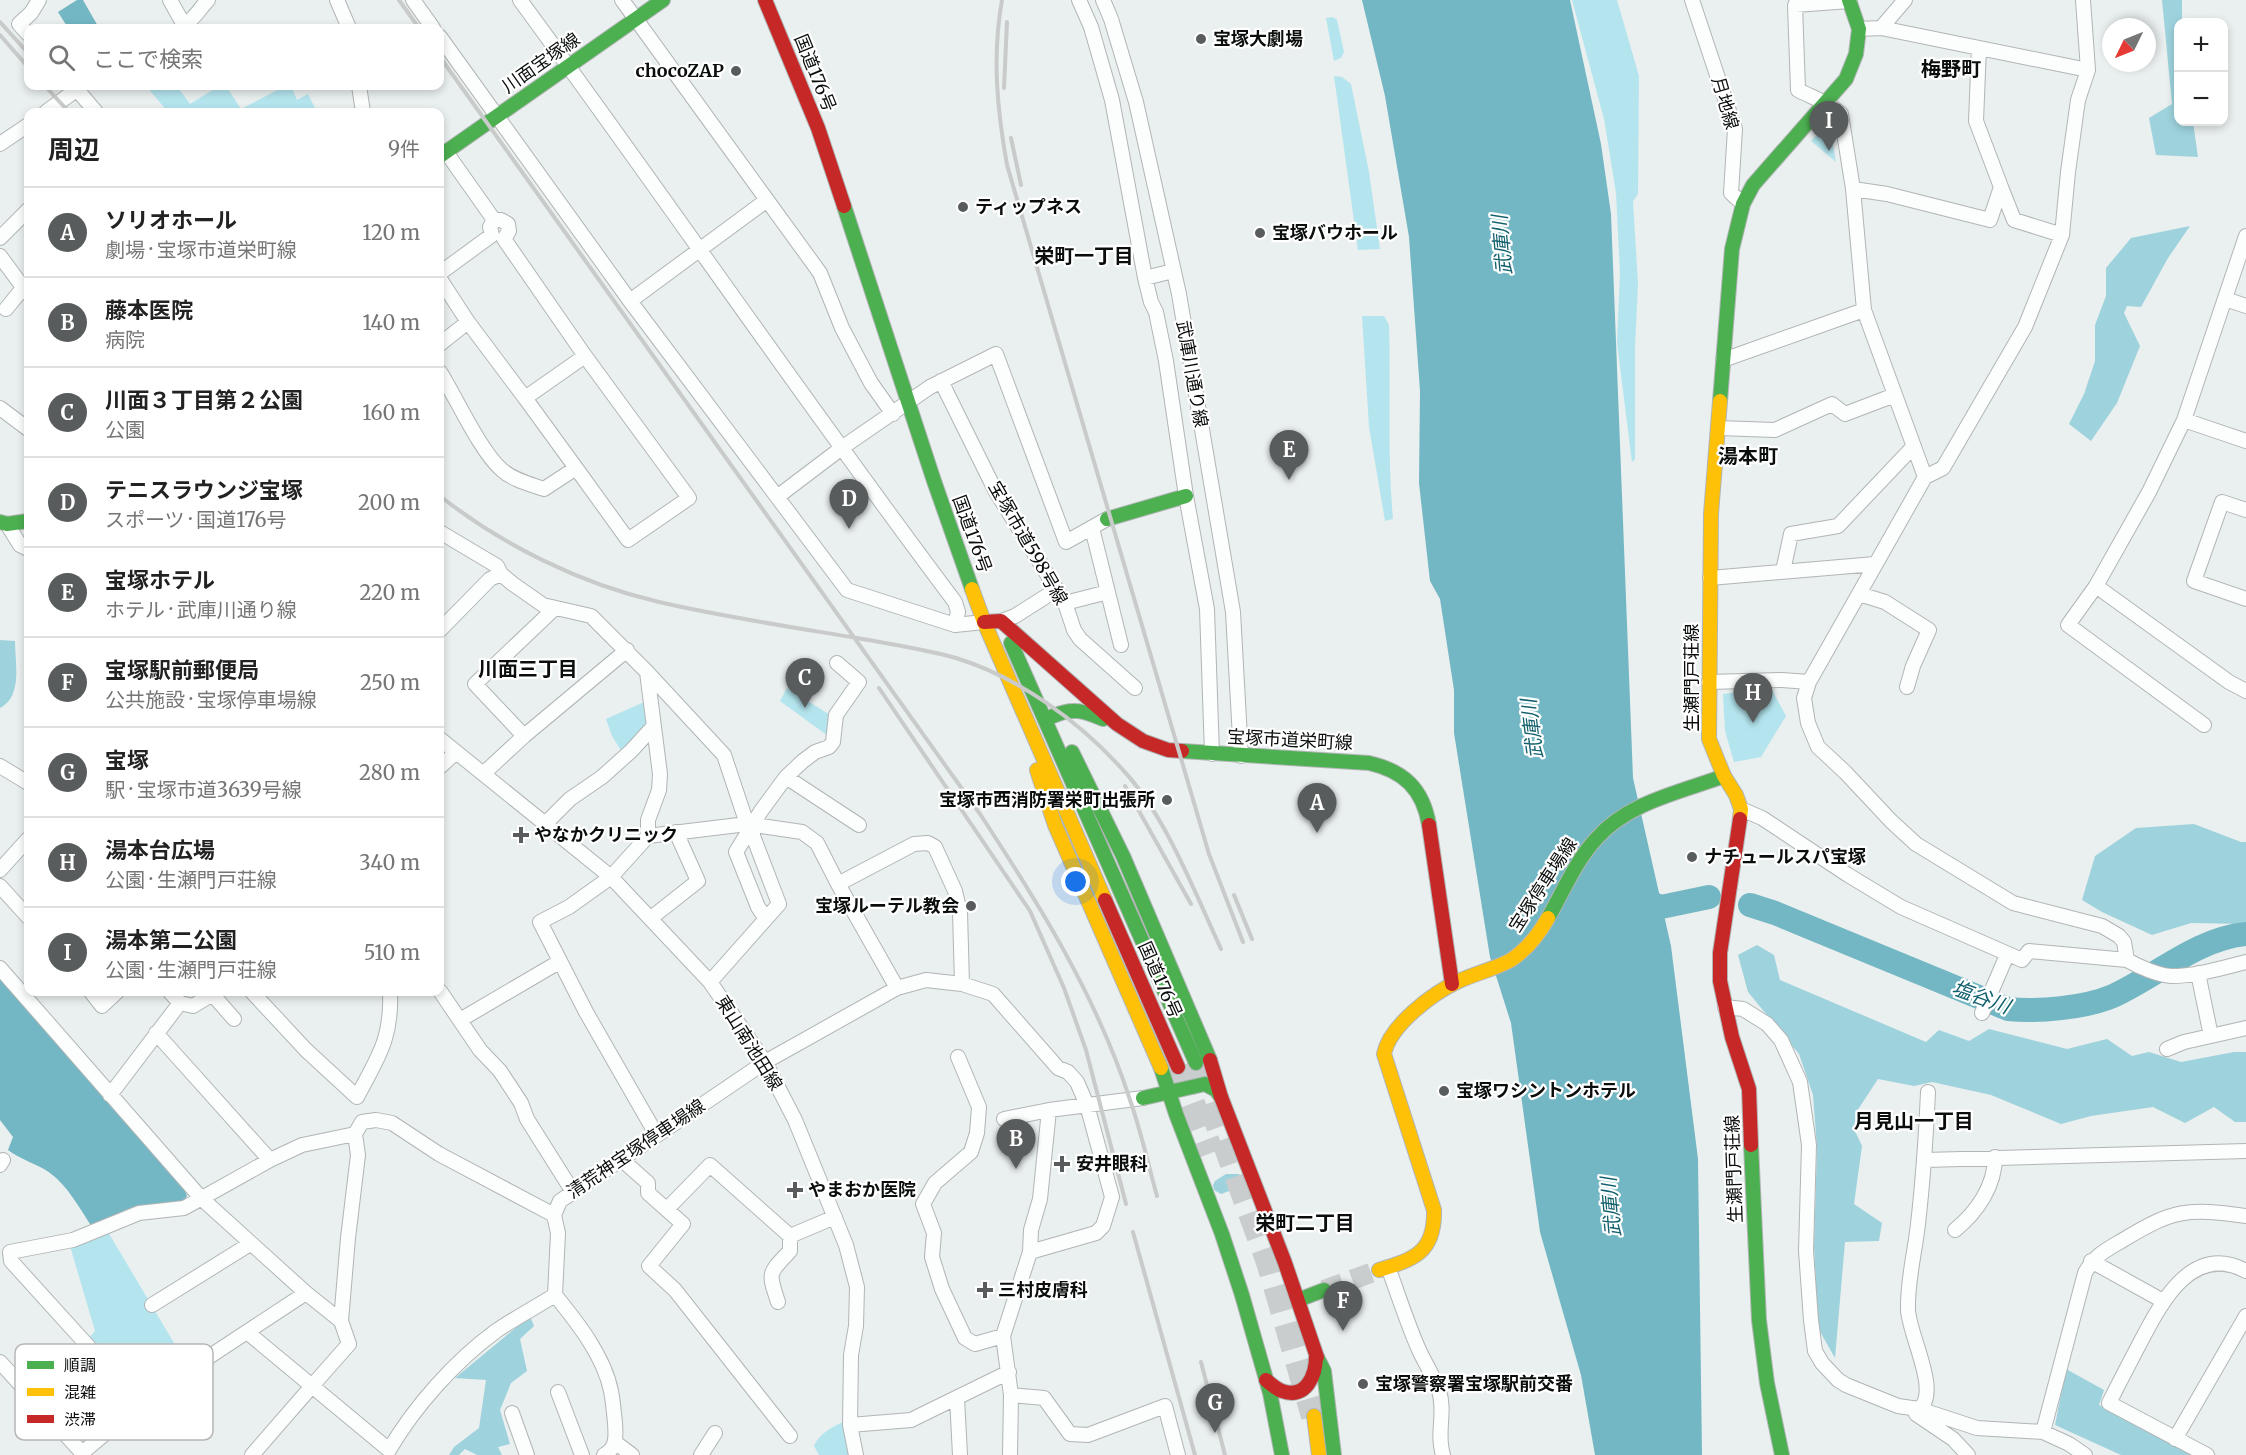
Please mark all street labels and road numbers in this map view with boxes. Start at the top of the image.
street label: 川面宝塚線 [497,27,584,98]
street label: 国道176号 [790,31,841,115]
street label: 月地線 [1707,74,1744,132]
street label: 武庫川通り線 [1172,319,1213,429]
street label: 宝塚市道598号線 [984,477,1073,609]
street label: 国道176号 [948,492,997,576]
street label: 生瀬門戸荘線 [1680,624,1703,732]
street label: 宝塚市道栄町線 [1227,725,1354,754]
street label: 宝塚停車場線 [1504,833,1582,936]
street label: 国道176号 [1133,938,1187,1022]
street label: 東山南池田線 [711,991,788,1095]
street label: 清荒神宝塚停車場線 [562,1094,709,1203]
street label: 生瀬門戸荘線 [1720,1115,1747,1223]

